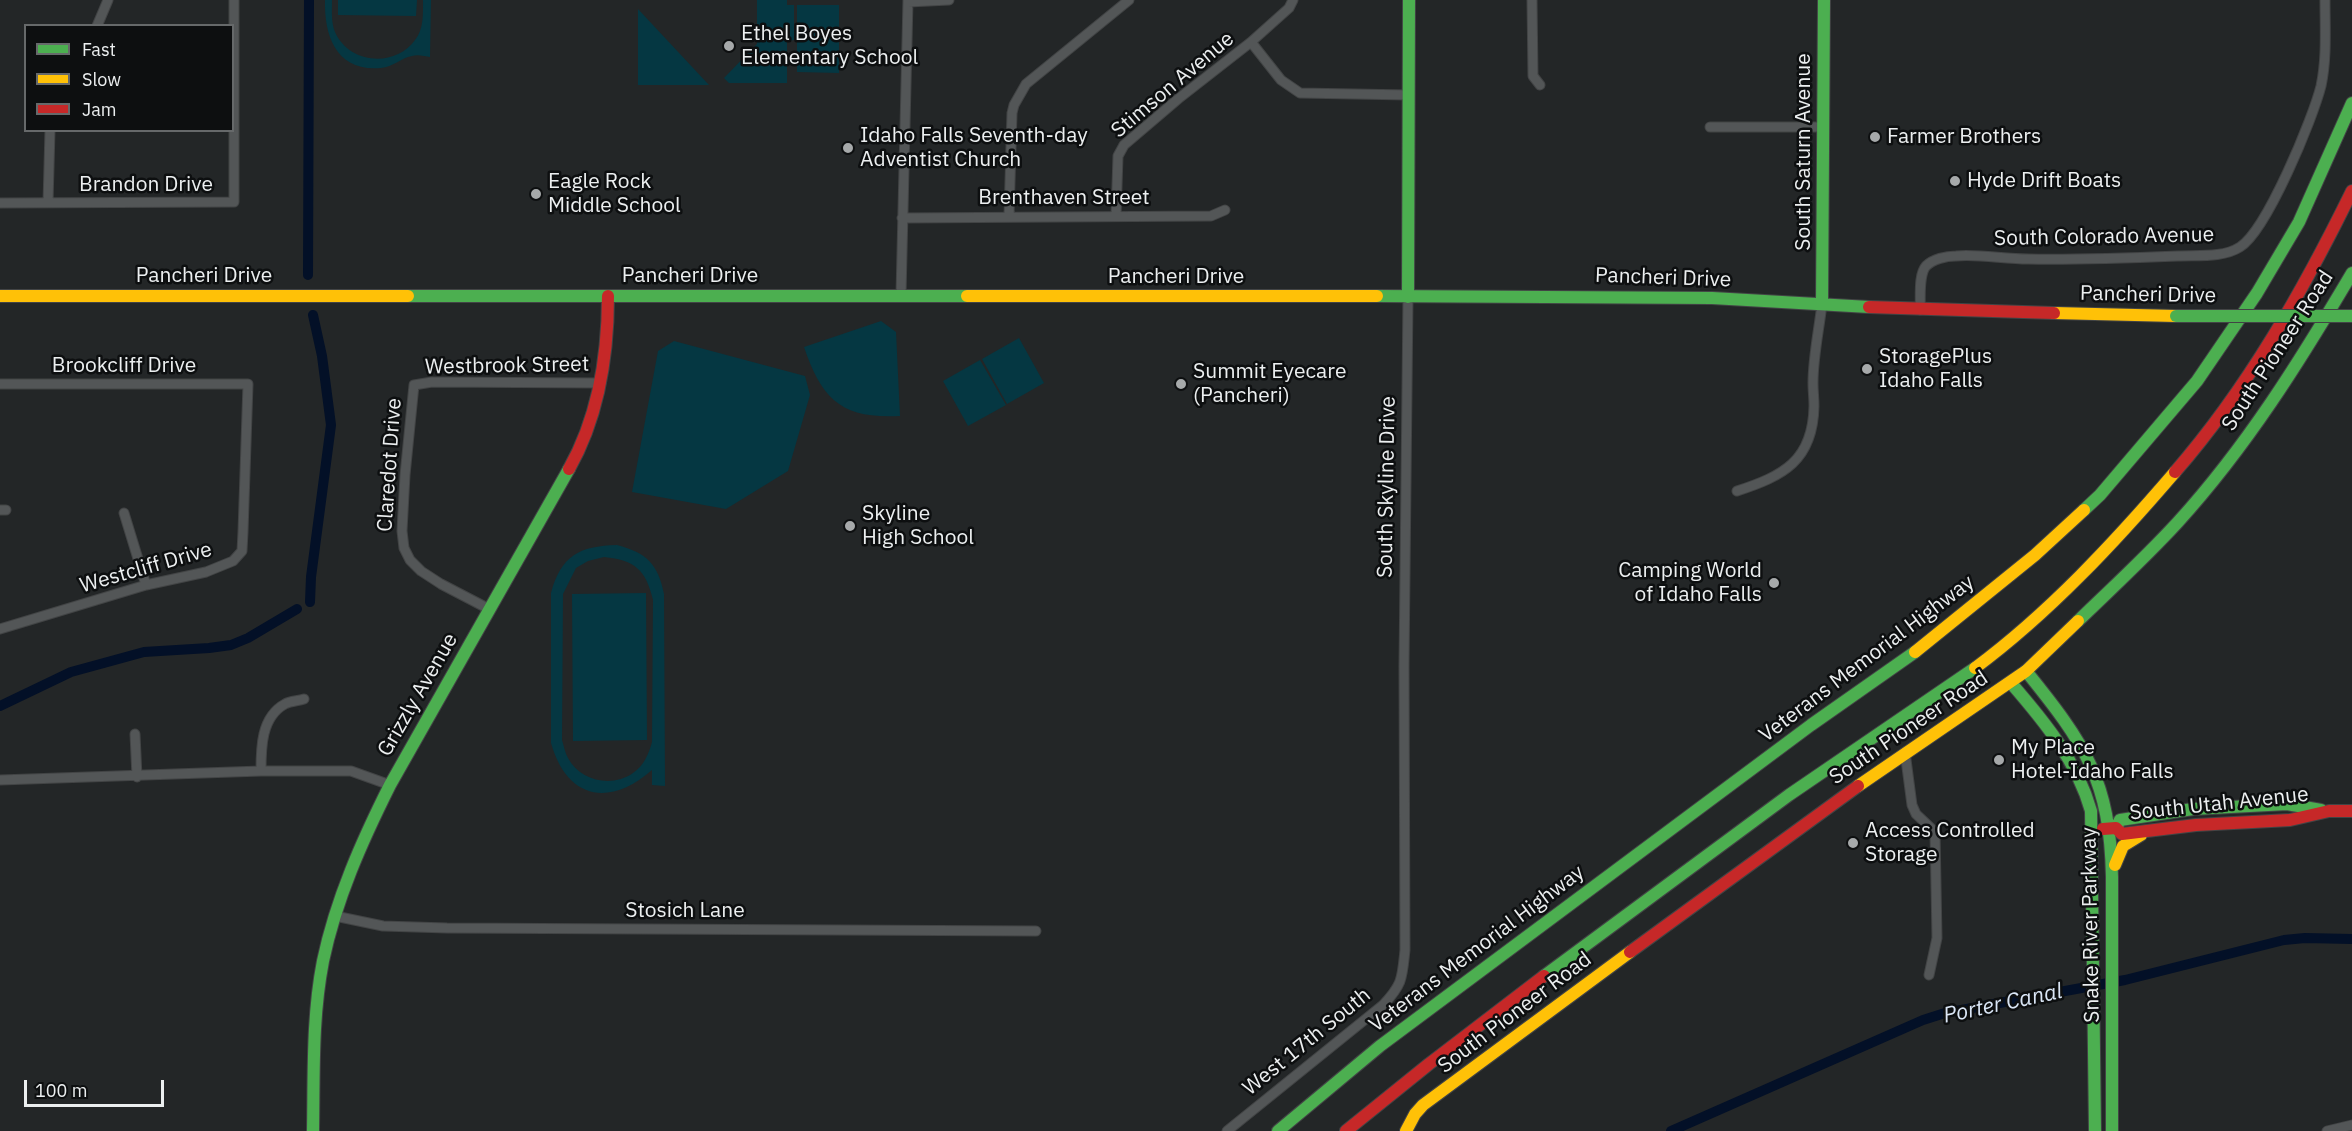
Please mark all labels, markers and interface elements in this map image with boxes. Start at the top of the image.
place label: Ethel Boyes Elementary School [741,21,918,71]
legend [24,24,234,132]
street label: Stimson Avenue [1107,26,1239,144]
text: Fast [82,38,116,61]
marker: Ethel Boyes Elementary School [722,39,736,53]
street label: South Saturn Avenue [1791,53,1817,251]
text: Slow [82,68,121,91]
text: Jam [82,98,117,121]
place label: Idaho Falls Seventh-day Adventist Church [860,123,1088,173]
place label: Farmer Brothers [1887,124,2041,150]
marker: Farmer Brothers [1868,130,1882,144]
marker: Idaho Falls Seventh-day Adventist Church [841,141,855,155]
place label: Hyde Drift Boats [1967,168,2121,194]
place label: Eagle Rock Middle School [548,169,681,219]
street label: Brandon Drive [79,172,213,198]
marker: Hyde Drift Boats [1948,174,1962,188]
street label: Brenthaven Street [978,185,1150,211]
marker: Eagle Rock Middle School [529,187,543,201]
street label: South Colorado Avenue [1994,222,2214,252]
street label: Pancheri Drive [136,263,272,289]
street label: Pancheri Drive [622,263,758,289]
street label: Pancheri Drive [1594,263,1732,293]
street label: Pancheri Drive [1108,264,1244,290]
street label: South Pioneer Road [2217,266,2339,436]
street label: Pancheri Drive [2080,281,2216,309]
place label: StoragePlus Idaho Falls [1879,344,1992,394]
street label: Westbrook Street [425,352,589,380]
street label: Brookcliff Drive [52,353,196,379]
place label: Summit Eyecare (Pancheri) [1193,359,1346,409]
marker: StoragePlus Idaho Falls [1860,362,1874,376]
marker: Summit Eyecare (Pancheri) [1174,377,1188,391]
street label: South Skyline Drive [1373,396,1401,578]
street label: Claredot Drive [373,397,407,533]
place label: Skyline High School [862,501,974,551]
marker: Skyline High School [843,519,857,533]
street label: Westcliff Drive [77,537,215,599]
place label: Camping World of Idaho Falls [1618,558,1762,608]
street label: Veterans Memorial Highway [1755,570,1979,748]
marker: Camping World of Idaho Falls [1767,576,1781,590]
street label: Grizzly Avenue [373,629,463,761]
street label: South Pioneer Road [1825,666,1993,790]
place label: My Place Hotel-Idaho Falls [2011,735,2174,785]
marker: My Place Hotel-Idaho Falls [1992,753,2006,767]
street label: South Utah Avenue [2128,782,2310,826]
place label: Access Controlled Storage [1865,818,2035,868]
street label: Snake River Parkway [2077,827,2105,1023]
marker: Access Controlled Storage [1846,836,1860,850]
street label: Veterans Memorial Highway [1365,860,1589,1038]
street label: Stosich Lane [625,898,745,924]
street label: South Pioneer Road [1433,947,1597,1079]
water label: Porter Canal [1941,979,2065,1029]
street label: West 17th South [1238,983,1376,1101]
scale bar [27,1068,166,1106]
text: 100 m [35,1079,87,1102]

